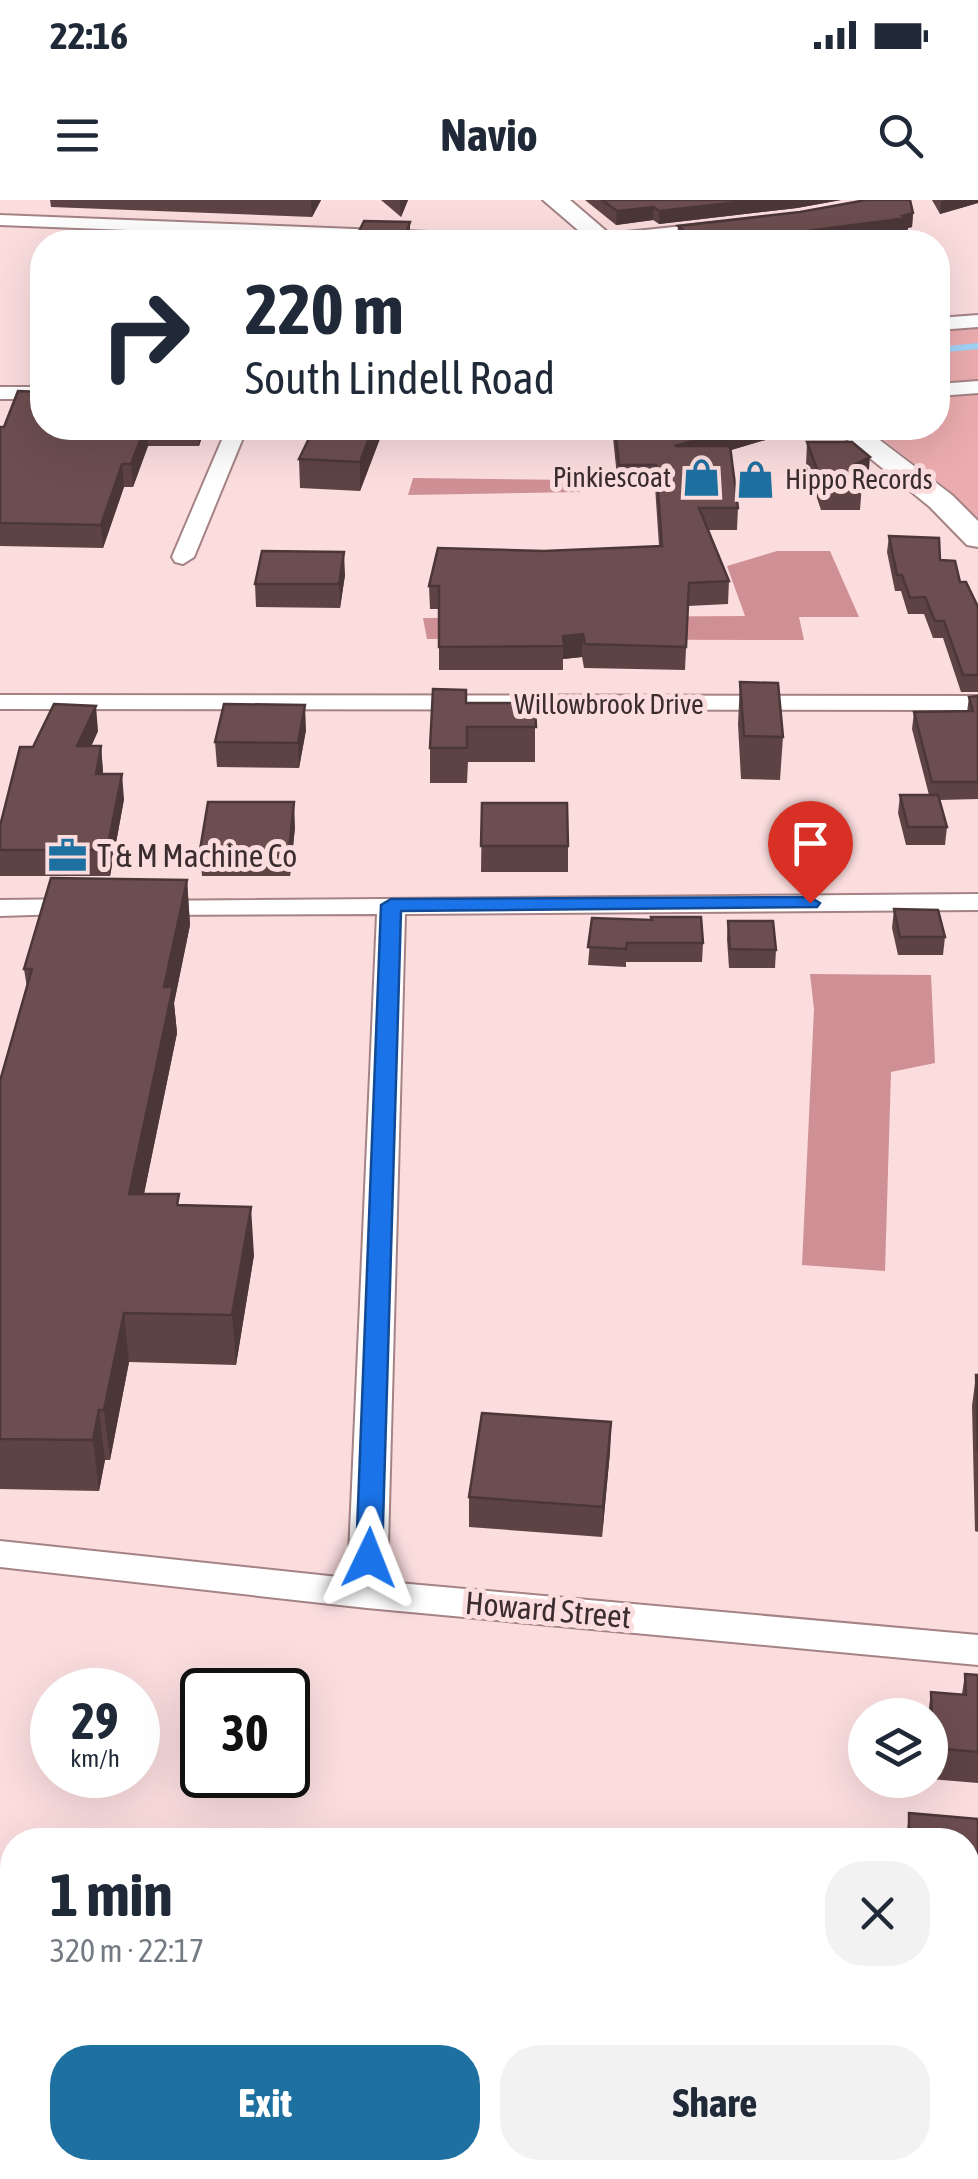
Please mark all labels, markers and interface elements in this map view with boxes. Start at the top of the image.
text: 22:16 [50,14,128,57]
icon: menu [50,108,105,163]
icon: search [873,108,928,163]
text: Navio [440,109,538,161]
text: 220 m [245,269,404,349]
icon: right [80,270,210,400]
text: South Lindell Road [245,352,555,404]
shop icon: Pinkiescoat [680,456,722,498]
shop icon: Hippo Records [734,458,776,500]
place label: Pinkiescoat [553,461,671,493]
place label: Hippo Records [785,463,933,495]
street label: Willowbrook Drive [514,688,704,720]
pin [768,801,853,904]
icon: arrive [783,816,838,871]
office icon: T & M Machine Co [46,835,88,877]
place label: T & M Machine Co [97,837,297,874]
position arrow [317,1506,421,1610]
street label: Howard Street [464,1584,632,1635]
speed limit sign: 30 [180,1668,310,1798]
text: 29 [71,1692,118,1750]
map controls [848,1698,948,1798]
button: layers [848,1698,948,1798]
text: km/h [70,1744,120,1772]
text: 1 min [50,1860,173,1929]
button: close [825,1861,930,1966]
text: 320 m · 22:17 [50,1932,204,1969]
button: Exit [50,2045,480,2160]
button: Share [500,2045,930,2160]

